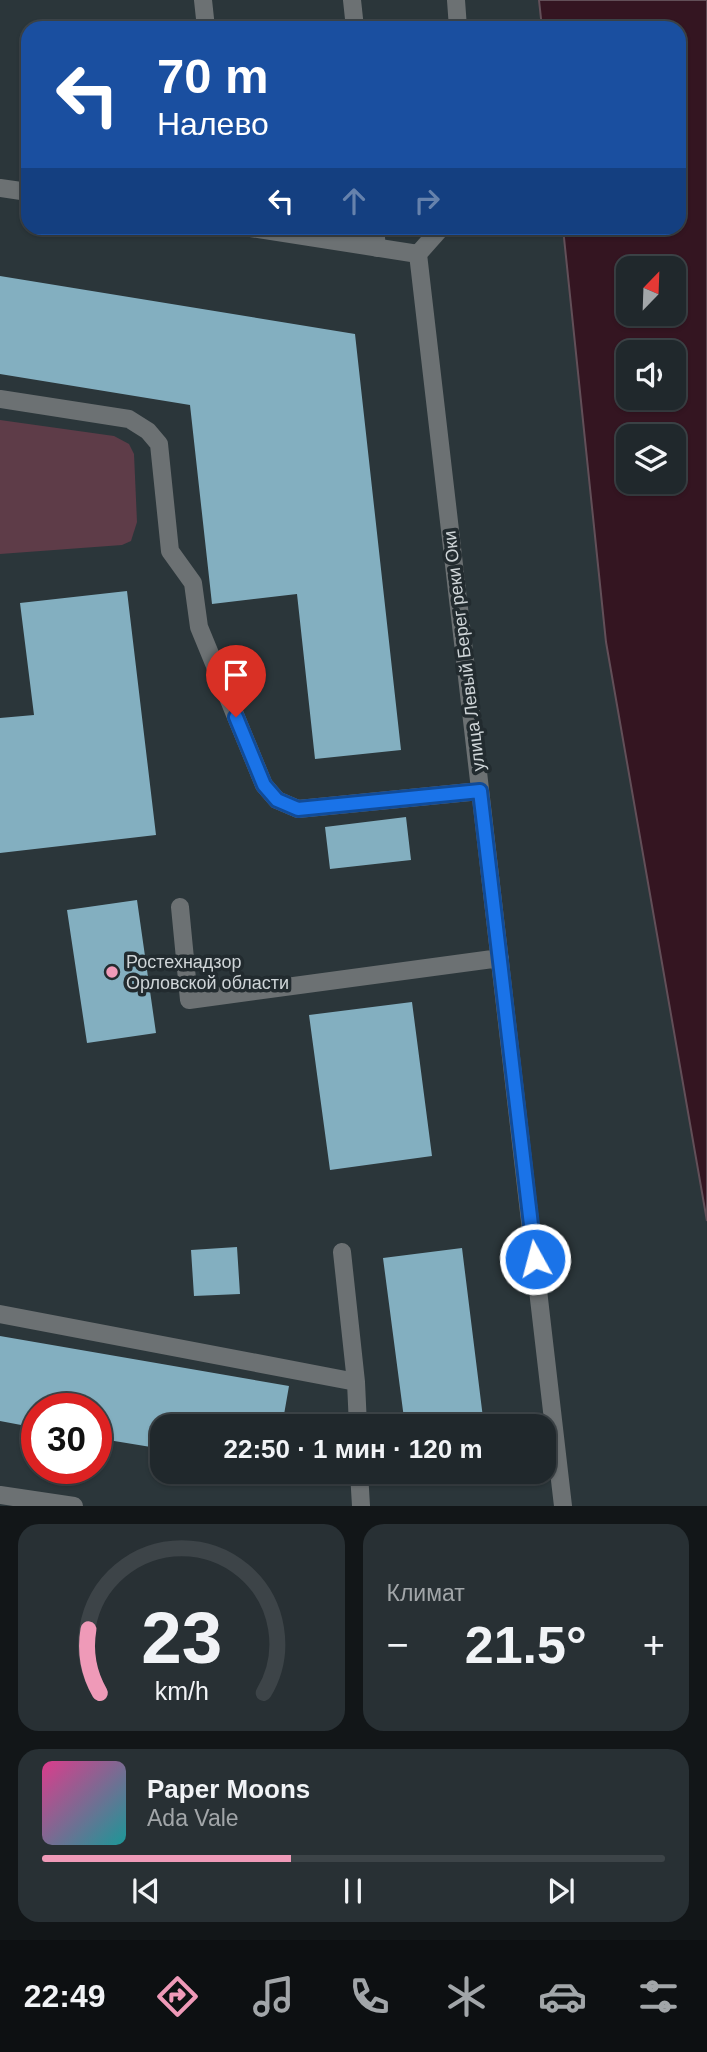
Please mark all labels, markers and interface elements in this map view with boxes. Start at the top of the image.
icon: left [42,49,133,140]
text: 70 m [157,49,269,103]
text: Налево [157,106,269,142]
icon: left [262,182,300,220]
icon: ahead [335,182,373,220]
icon: right [408,182,446,220]
north arrow [616,256,686,326]
map controls [616,256,686,494]
button: sound [616,340,686,410]
button: layers [616,424,686,494]
street label: улица Левый Берег реки Оки [439,530,489,772]
pin [206,645,266,717]
icon: arrive [217,656,255,694]
place label: Ростехнадзор Орловской области [126,952,289,993]
marker: Ростехнадзор Орловской области [104,964,120,980]
position arrow [498,1222,572,1296]
speed limit sign: 30 [21,1393,112,1484]
text: 22:50 · 1 мин · 120 m [223,1434,483,1464]
text: Климат [387,1580,465,1606]
text: 23 [141,1598,222,1679]
text: 21.5° [465,1616,587,1674]
text: − [387,1624,409,1666]
text: + [643,1624,665,1666]
text: km/h [154,1677,208,1705]
text: Paper Moons [147,1774,310,1804]
text: Ada Vale [147,1805,239,1831]
icon: previous [127,1872,165,1910]
icon: pause [334,1872,372,1910]
icon: next [542,1872,580,1910]
icon: directions [153,1972,202,2021]
icon: music [249,1972,298,2021]
icon: phone [345,1972,394,2021]
icon: climate [442,1972,491,2021]
icon: car [538,1972,587,2021]
icon: filters [634,1972,683,2021]
text: 22:49 [24,1978,105,2014]

